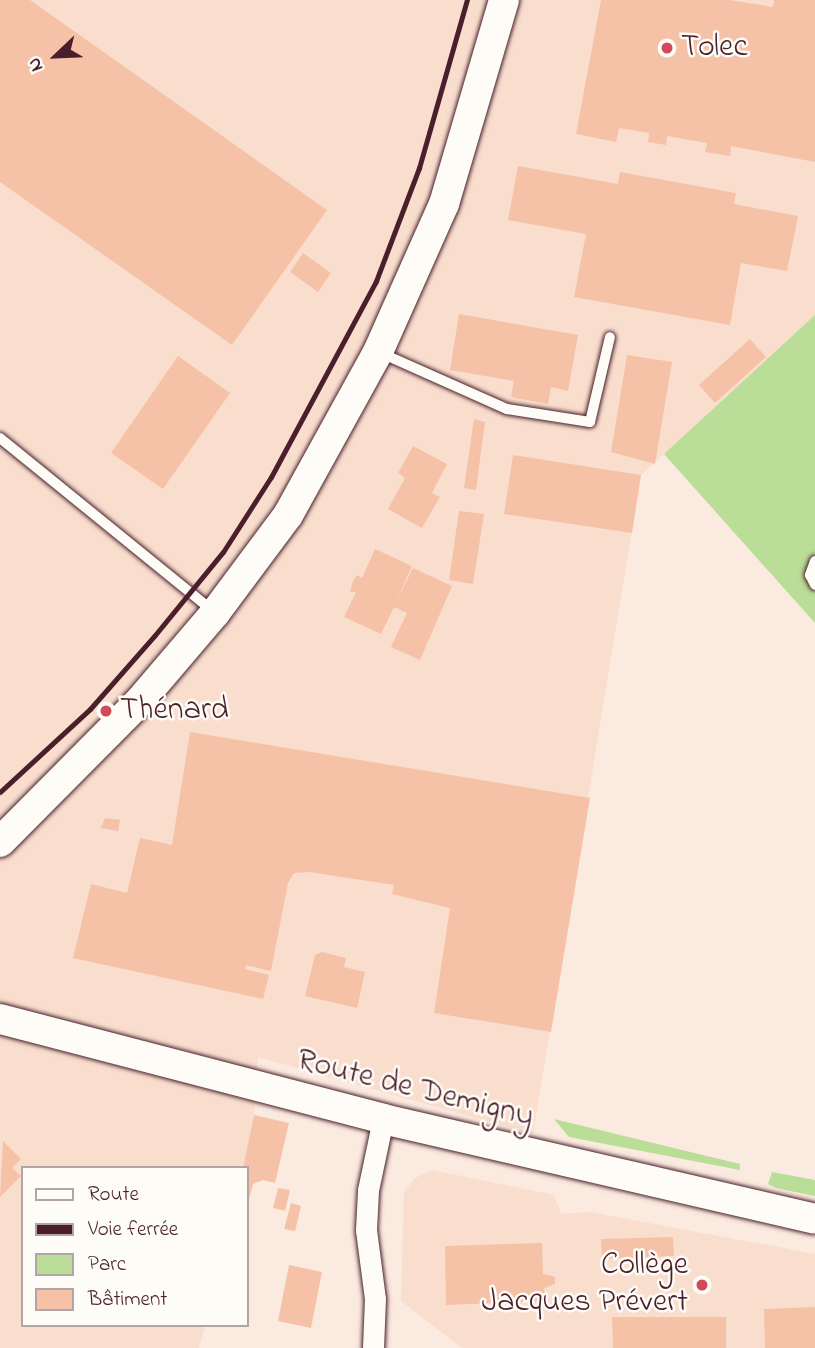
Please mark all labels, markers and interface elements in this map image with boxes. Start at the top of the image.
north arrow [21,21,91,91]
place label: Tolec [681,29,748,67]
marker: Tolec [659,40,675,56]
text: N [21,53,51,76]
place label: Thénard [120,692,229,730]
marker: Thénard [98,703,114,719]
street label: Route de Demigny [293,1042,537,1138]
legend [21,1166,248,1327]
text: Route [88,1180,139,1210]
text: Voie ferrée [88,1215,178,1245]
place label: Collège Jacques Prévert [482,1248,688,1323]
text: Parc [88,1250,126,1280]
marker: Collège Jacques Prévert [694,1277,710,1293]
text: Bâtiment [88,1285,167,1315]

